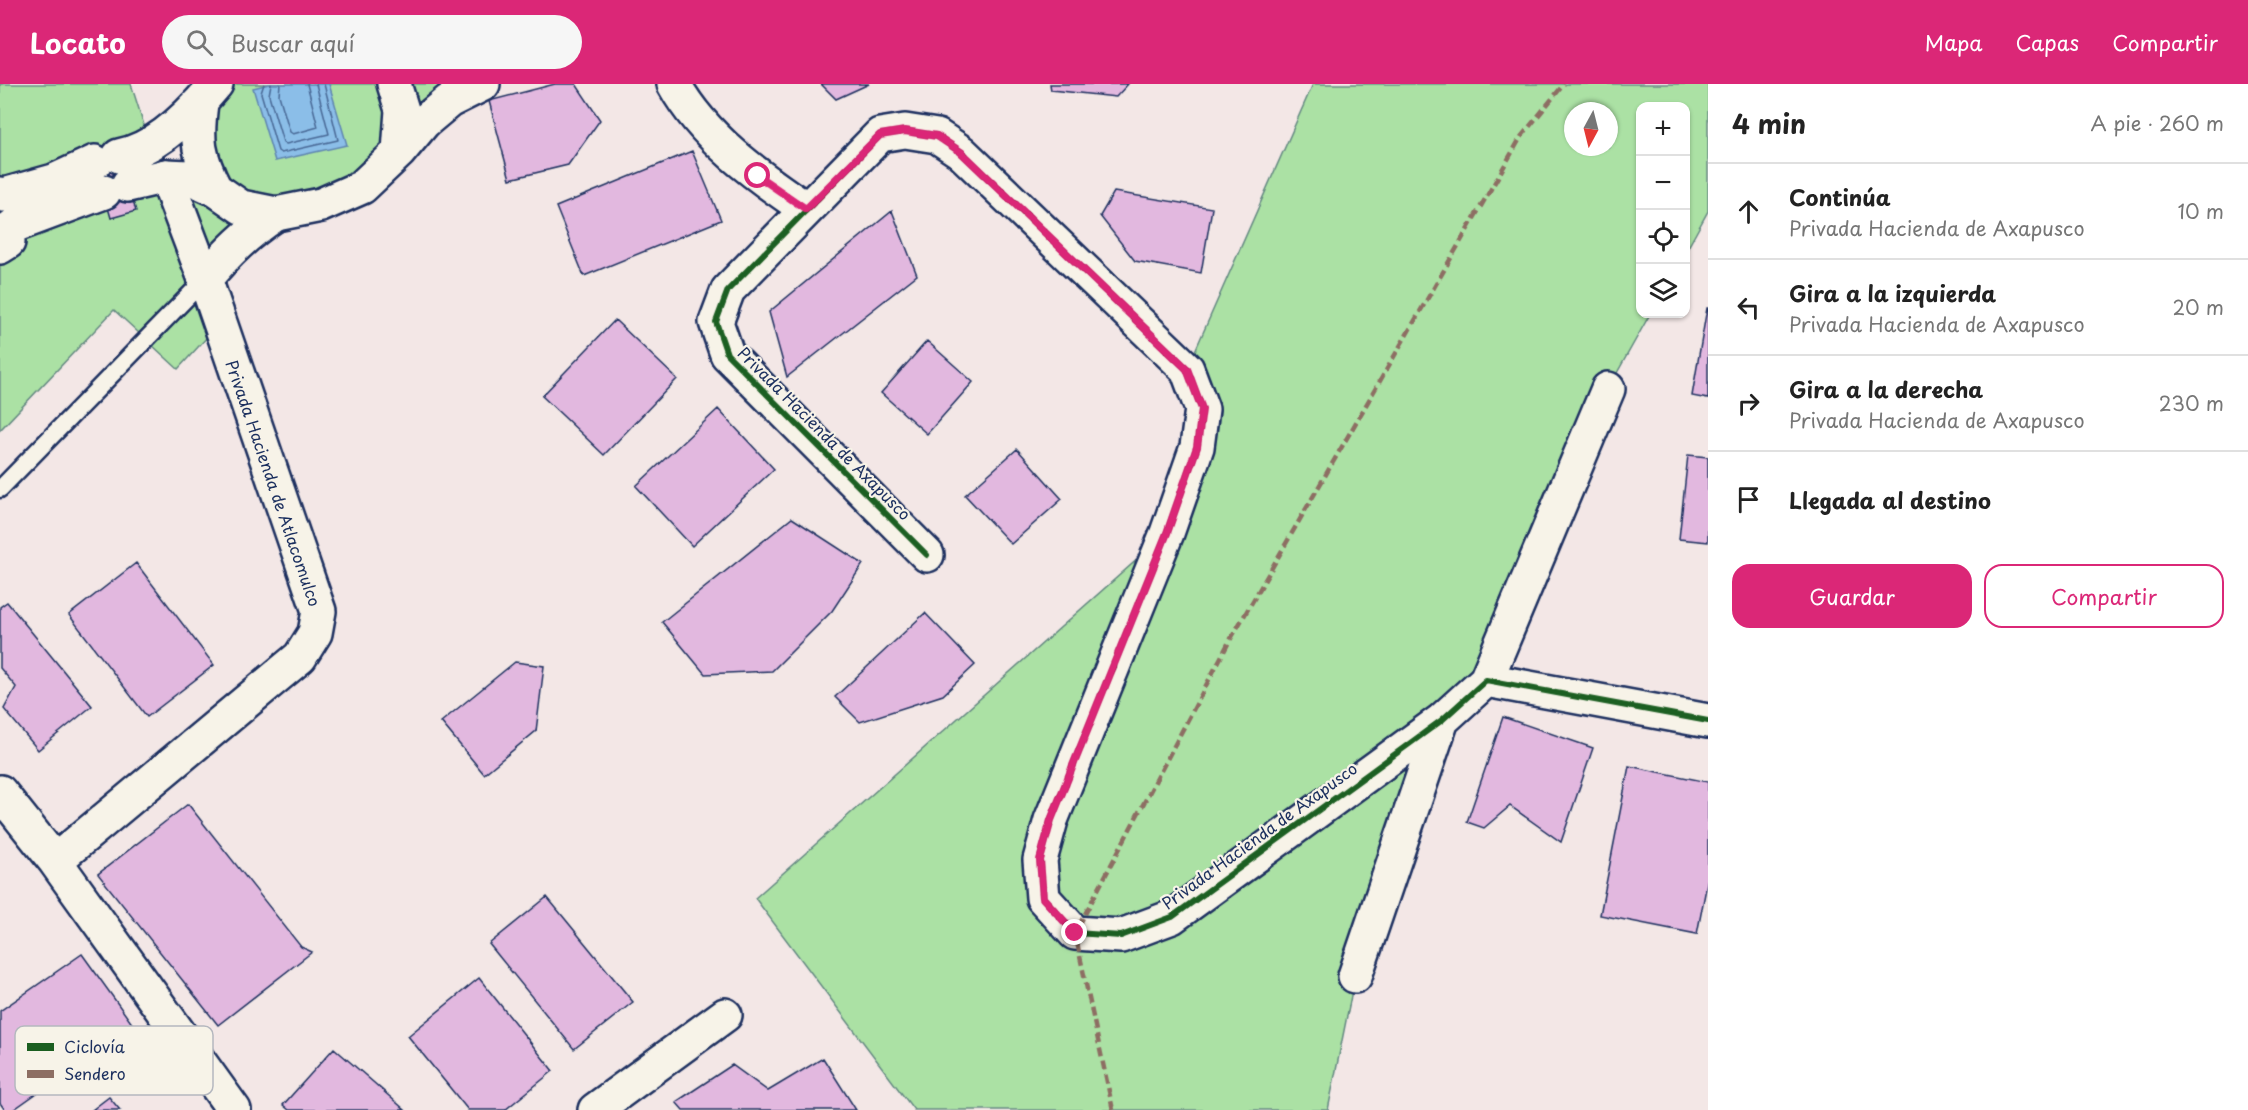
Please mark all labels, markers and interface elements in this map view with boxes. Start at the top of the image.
search box [162,15,582,69]
text: Locato [30,21,126,64]
icon: search [183,26,216,59]
text: Buscar aquí [231,26,355,59]
text: Mapa [1925,26,1983,58]
text: Capas [2016,26,2079,58]
text: Compartir [2112,26,2218,58]
north arrow [1564,102,1618,156]
map controls [1636,102,1690,318]
button: + [1636,102,1690,156]
text: 4 min [1732,104,1806,143]
text: A pie · 260 m [2090,108,2224,138]
button: − [1636,156,1690,210]
route start [744,162,770,188]
text: Continúa [1789,180,1891,213]
icon: ahead [1732,195,1765,228]
text: 10 m [2177,196,2224,226]
button: locate [1636,210,1690,264]
text: Privada Hacienda de Axapusco [1789,213,2085,243]
button: layers [1636,264,1690,318]
text: Gira a la izquierda [1789,276,1996,309]
icon: left [1732,291,1765,324]
text: 20 m [2172,292,2224,322]
text: Privada Hacienda de Axapusco [1789,309,2085,339]
street label: Privada Hacienda de Axapusco [733,341,917,525]
street label: Privada Hacienda de Atlacomulco [220,357,328,610]
text: Gira a la derecha [1789,372,1983,405]
icon: right [1732,387,1765,420]
text: 230 m [2159,388,2224,418]
text: Privada Hacienda de Axapusco [1789,405,2085,435]
icon: arrive [1732,483,1765,516]
text: Llegada al destino [1789,483,1991,516]
button: Guardar [1732,564,1972,628]
button: Compartir [1984,564,2224,628]
street label: Privada Hacienda de Axapusco [1156,756,1362,914]
route end [1061,919,1087,945]
legend [15,1026,213,1095]
text: Ciclovía [64,1034,125,1058]
text: Sendero [64,1061,126,1085]

